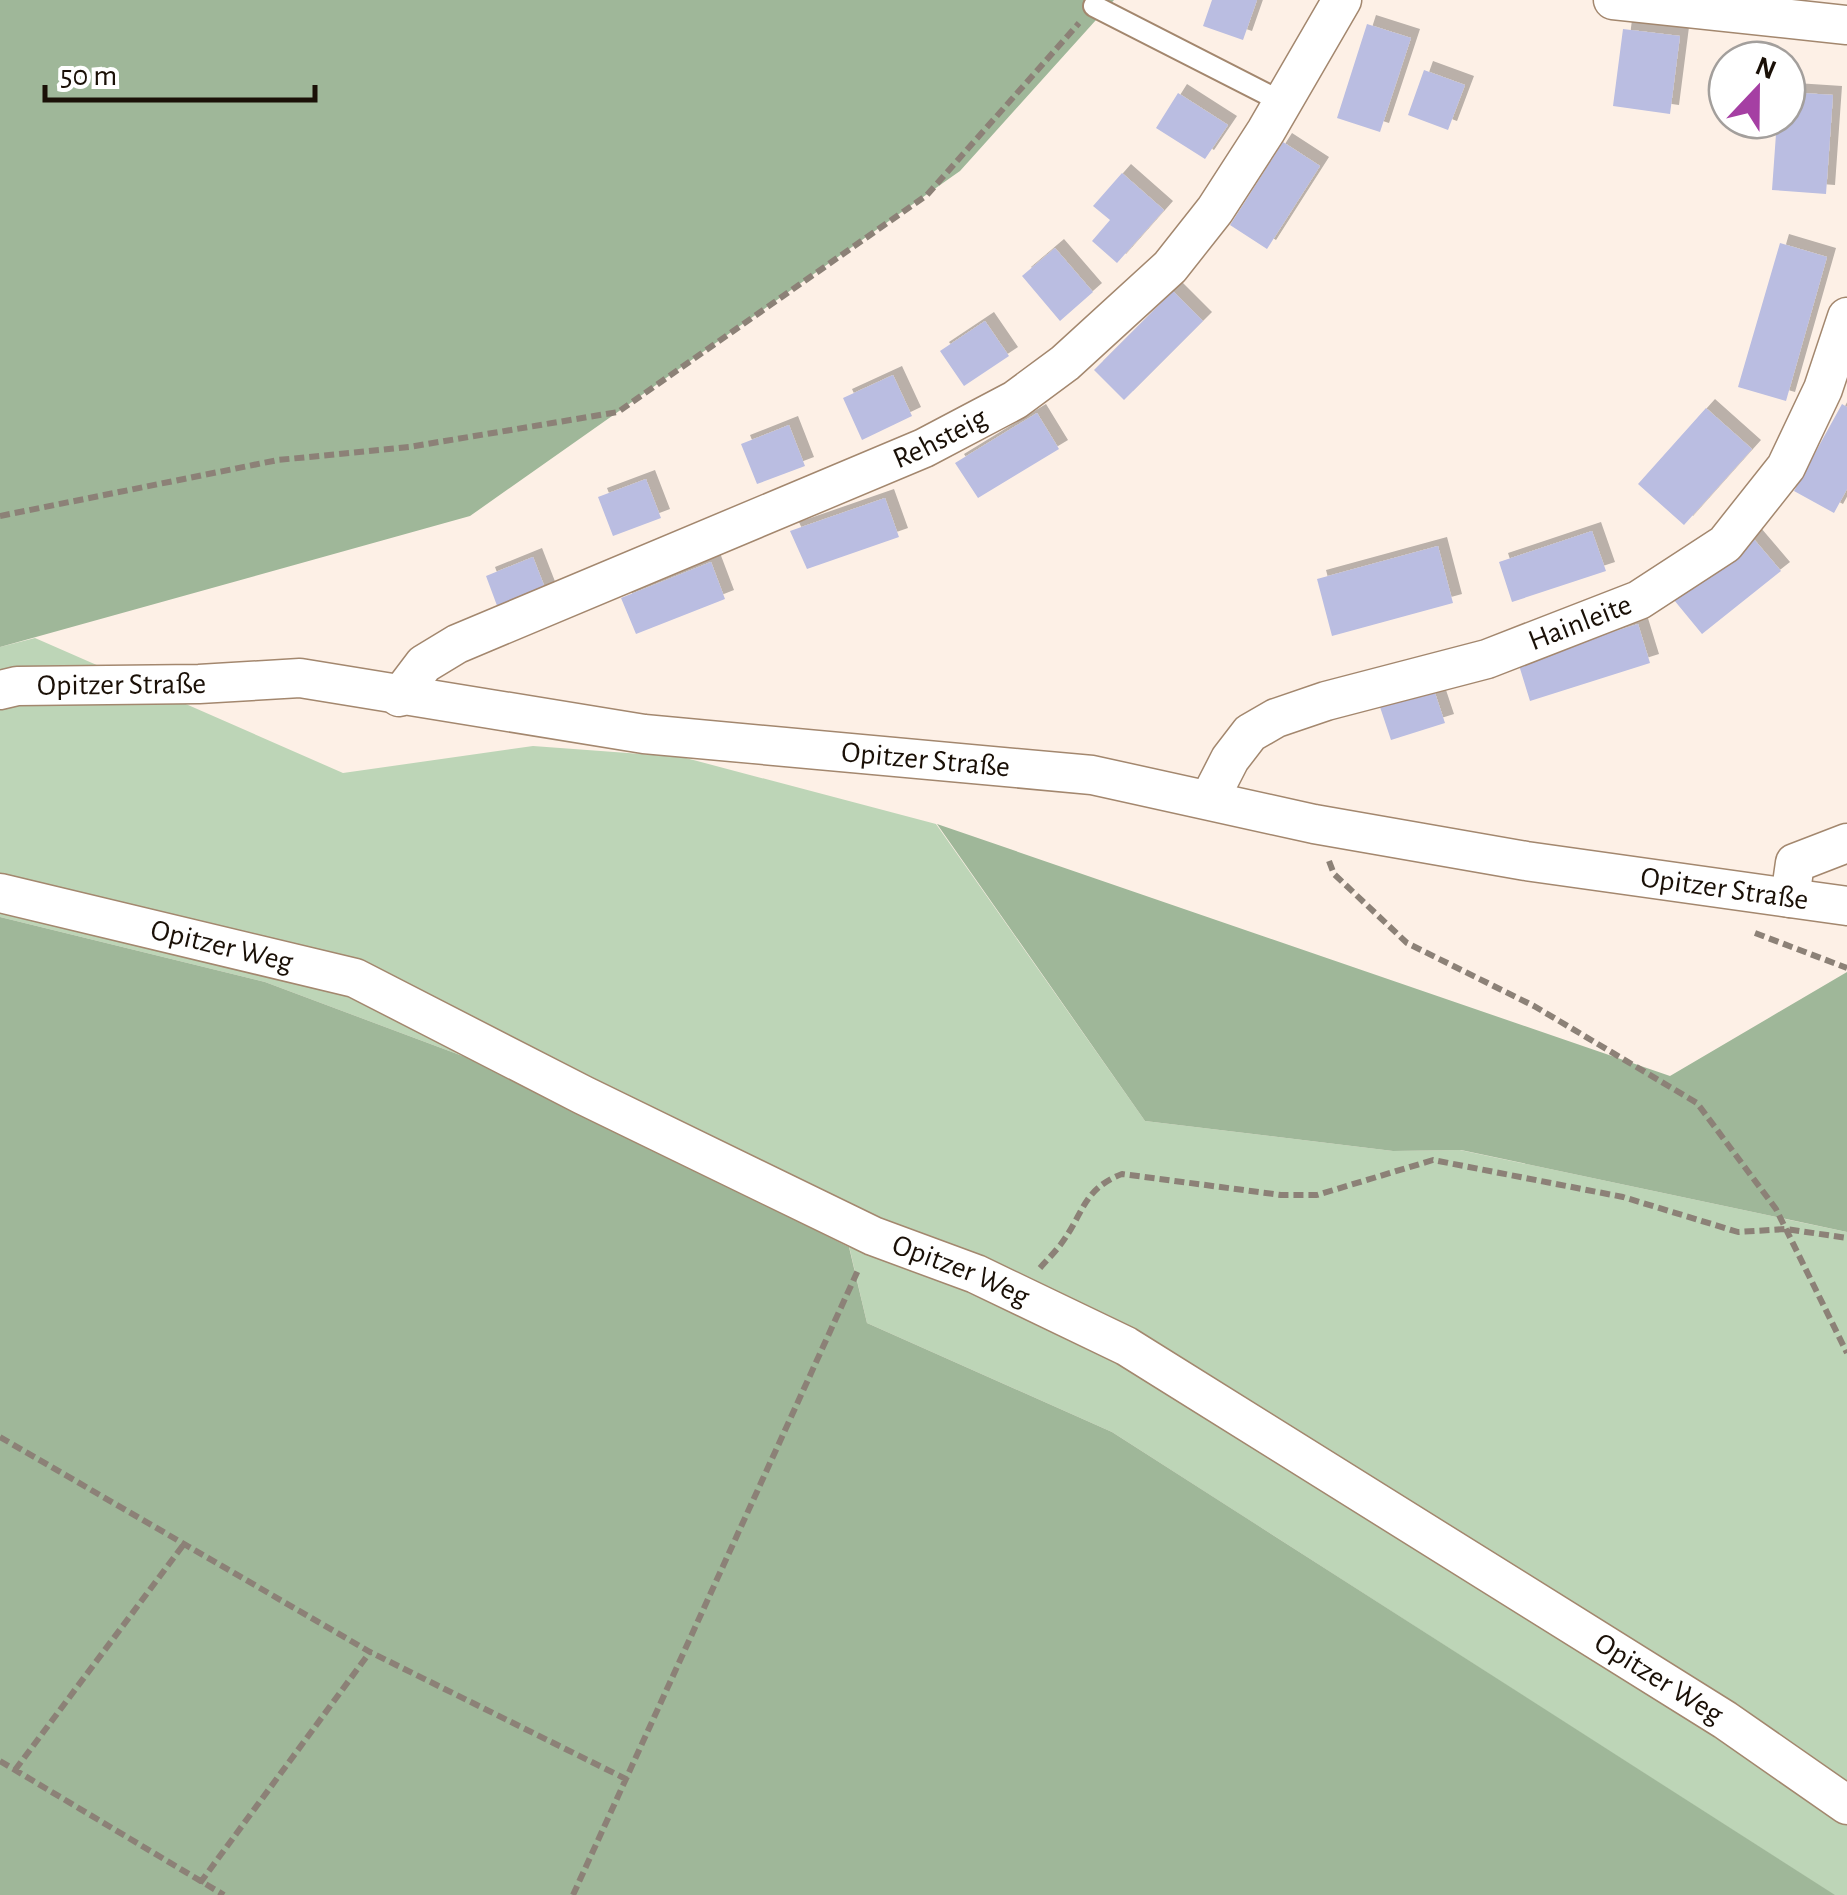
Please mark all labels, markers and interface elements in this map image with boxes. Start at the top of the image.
scale bar [45,40,315,102]
north arrow [1707,40,1807,140]
text: N [1751,52,1780,85]
text: 50 m [60,61,117,91]
street label: Rehsteig [889,402,992,474]
street label: Hainleite [1524,589,1636,656]
street label: Opitzer Straße [37,669,207,701]
street label: Opitzer Straße [840,737,1011,782]
street label: Opitzer Straße [1639,862,1810,915]
street label: Opitzer Weg [148,915,296,978]
street label: Opitzer Weg [888,1229,1034,1312]
street label: Opitzer Weg [1589,1627,1729,1730]

